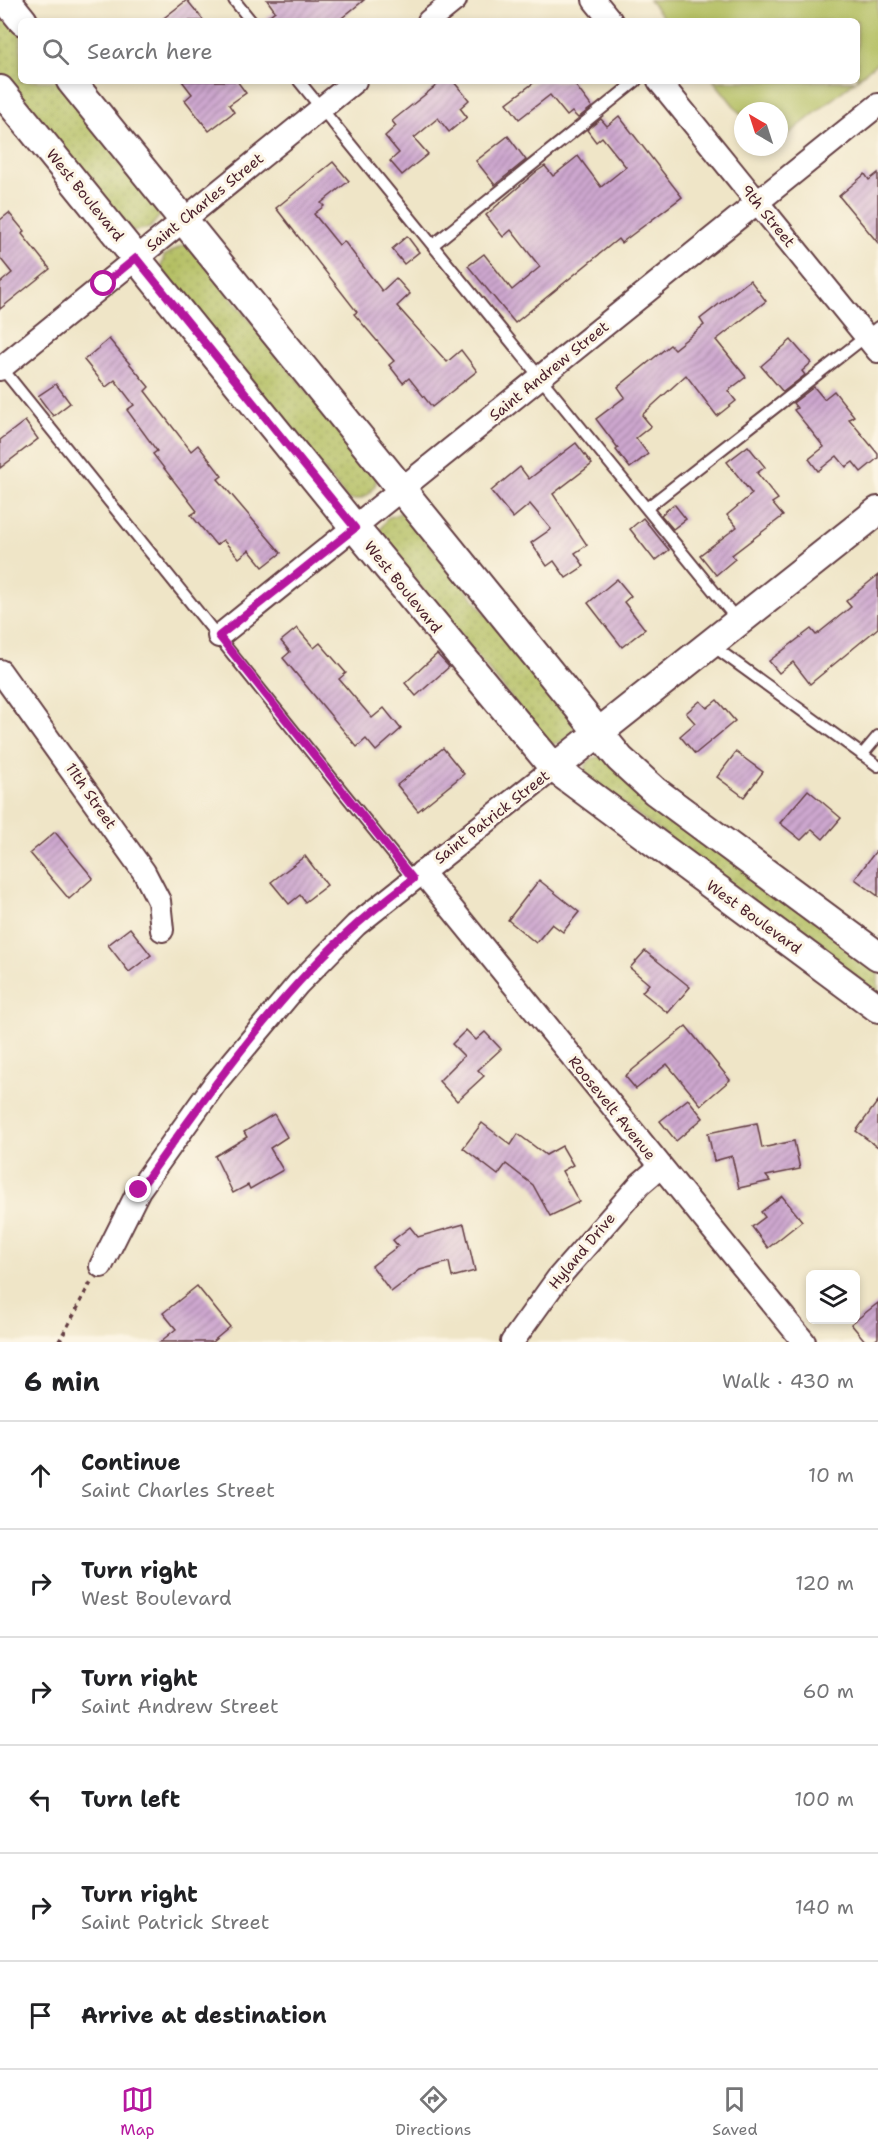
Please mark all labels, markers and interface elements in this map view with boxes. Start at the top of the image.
search box [18,18,860,84]
icon: search [39,35,72,68]
text: Search here [87,37,213,66]
north arrow [734,102,788,156]
street label: West Boulevard [42,145,129,246]
street label: Saint Charles Street [142,148,268,256]
street label: 9th Street [737,180,799,252]
route start [90,270,116,296]
street label: Saint Andrew Street [485,317,613,425]
street label: West Boulevard [360,537,447,638]
street label: 11th Street [61,759,121,833]
street label: Saint Patrick Street [430,766,554,868]
street label: West Boulevard [702,876,806,959]
street label: Roosevelt Avenue [564,1052,660,1164]
route end [125,1176,151,1202]
street label: Hyland Drive [544,1209,620,1293]
map controls [806,1270,860,1324]
button: layers [806,1270,860,1324]
text: 6 min [24,1364,100,1399]
text: Walk · 430 m [722,1368,854,1394]
text: Continue [81,1448,181,1477]
icon: ahead [24,1459,57,1492]
text: 10 m [808,1462,854,1488]
text: Saint Charles Street [81,1477,275,1503]
text: Turn right [81,1556,198,1585]
icon: right [24,1567,57,1600]
text: 120 m [795,1570,854,1596]
text: West Boulevard [81,1585,232,1611]
text: Turn right [81,1664,198,1693]
icon: right [24,1675,57,1708]
text: 60 m [802,1678,854,1704]
text: Saint Andrew Street [81,1693,279,1719]
icon: left [24,1783,57,1816]
text: Turn left [81,1785,180,1814]
text: 100 m [794,1786,854,1812]
text: Turn right [81,1880,198,1909]
icon: right [24,1891,57,1924]
text: 140 m [795,1894,854,1920]
text: Saint Patrick Street [81,1909,269,1935]
icon: arrive [24,1999,57,2032]
text: Arrive at destination [81,2001,327,2030]
tab: Map [120,2083,155,2140]
tab: Directions [395,2083,472,2140]
tab: Saved [712,2083,758,2140]

